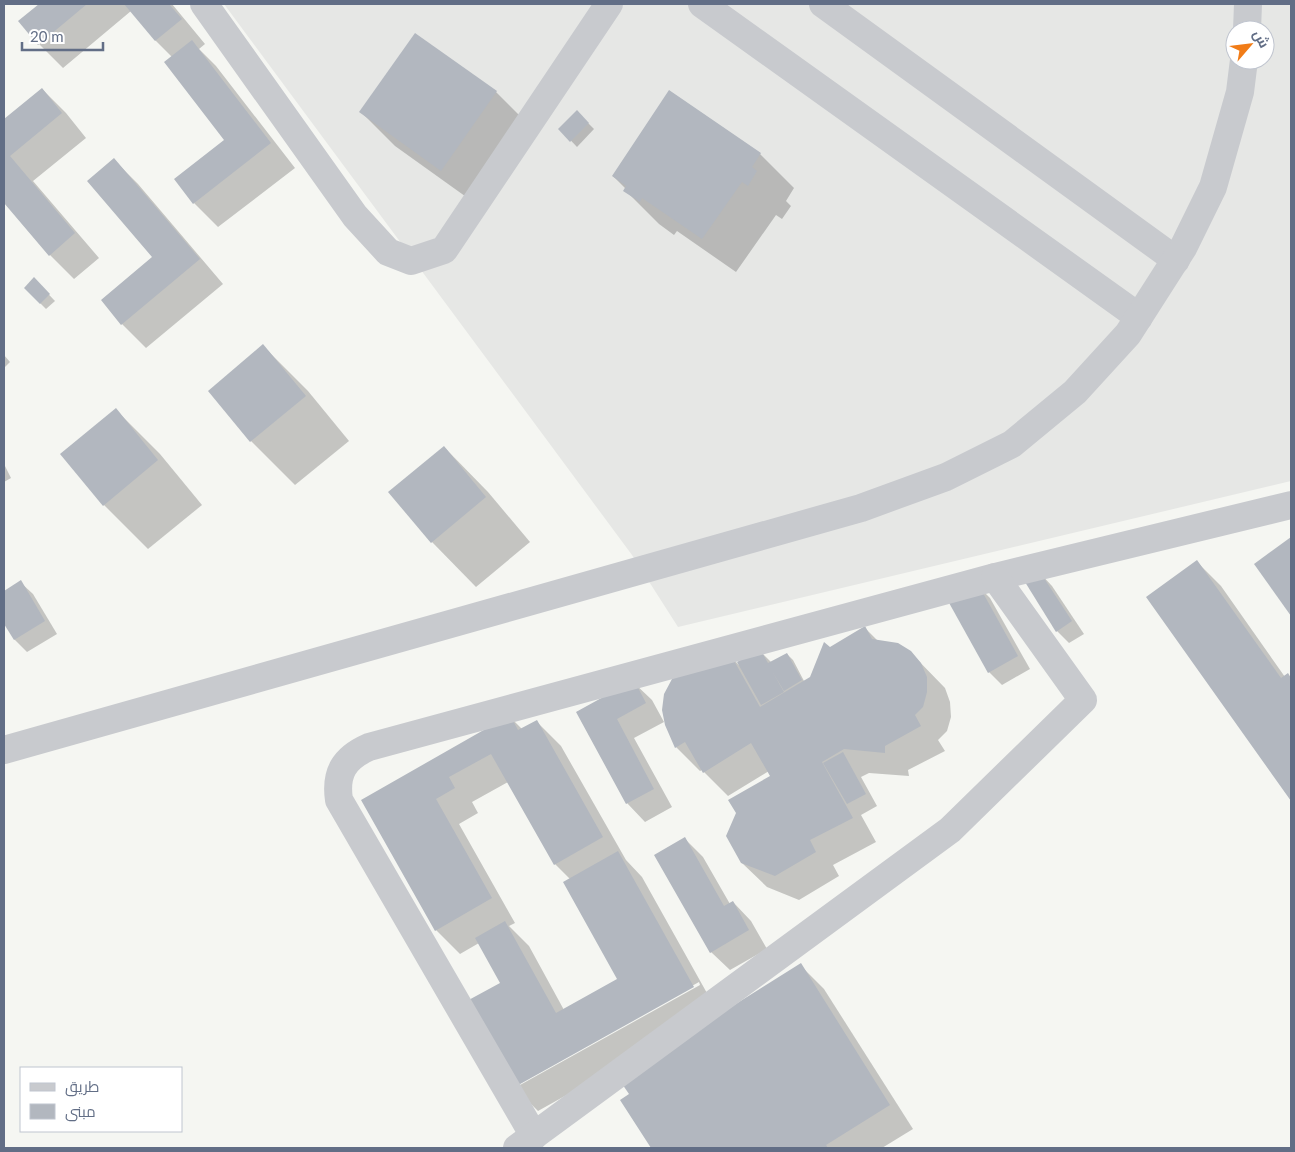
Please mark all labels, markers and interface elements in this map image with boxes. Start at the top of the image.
scale bar [22,20,104,52]
north arrow [1225,20,1275,70]
text: 20 m [30,27,64,45]
text: ش [1249,27,1274,51]
legend [20,1067,182,1132]
text: طريق [65,1077,99,1097]
text: مبنى [65,1102,96,1122]

